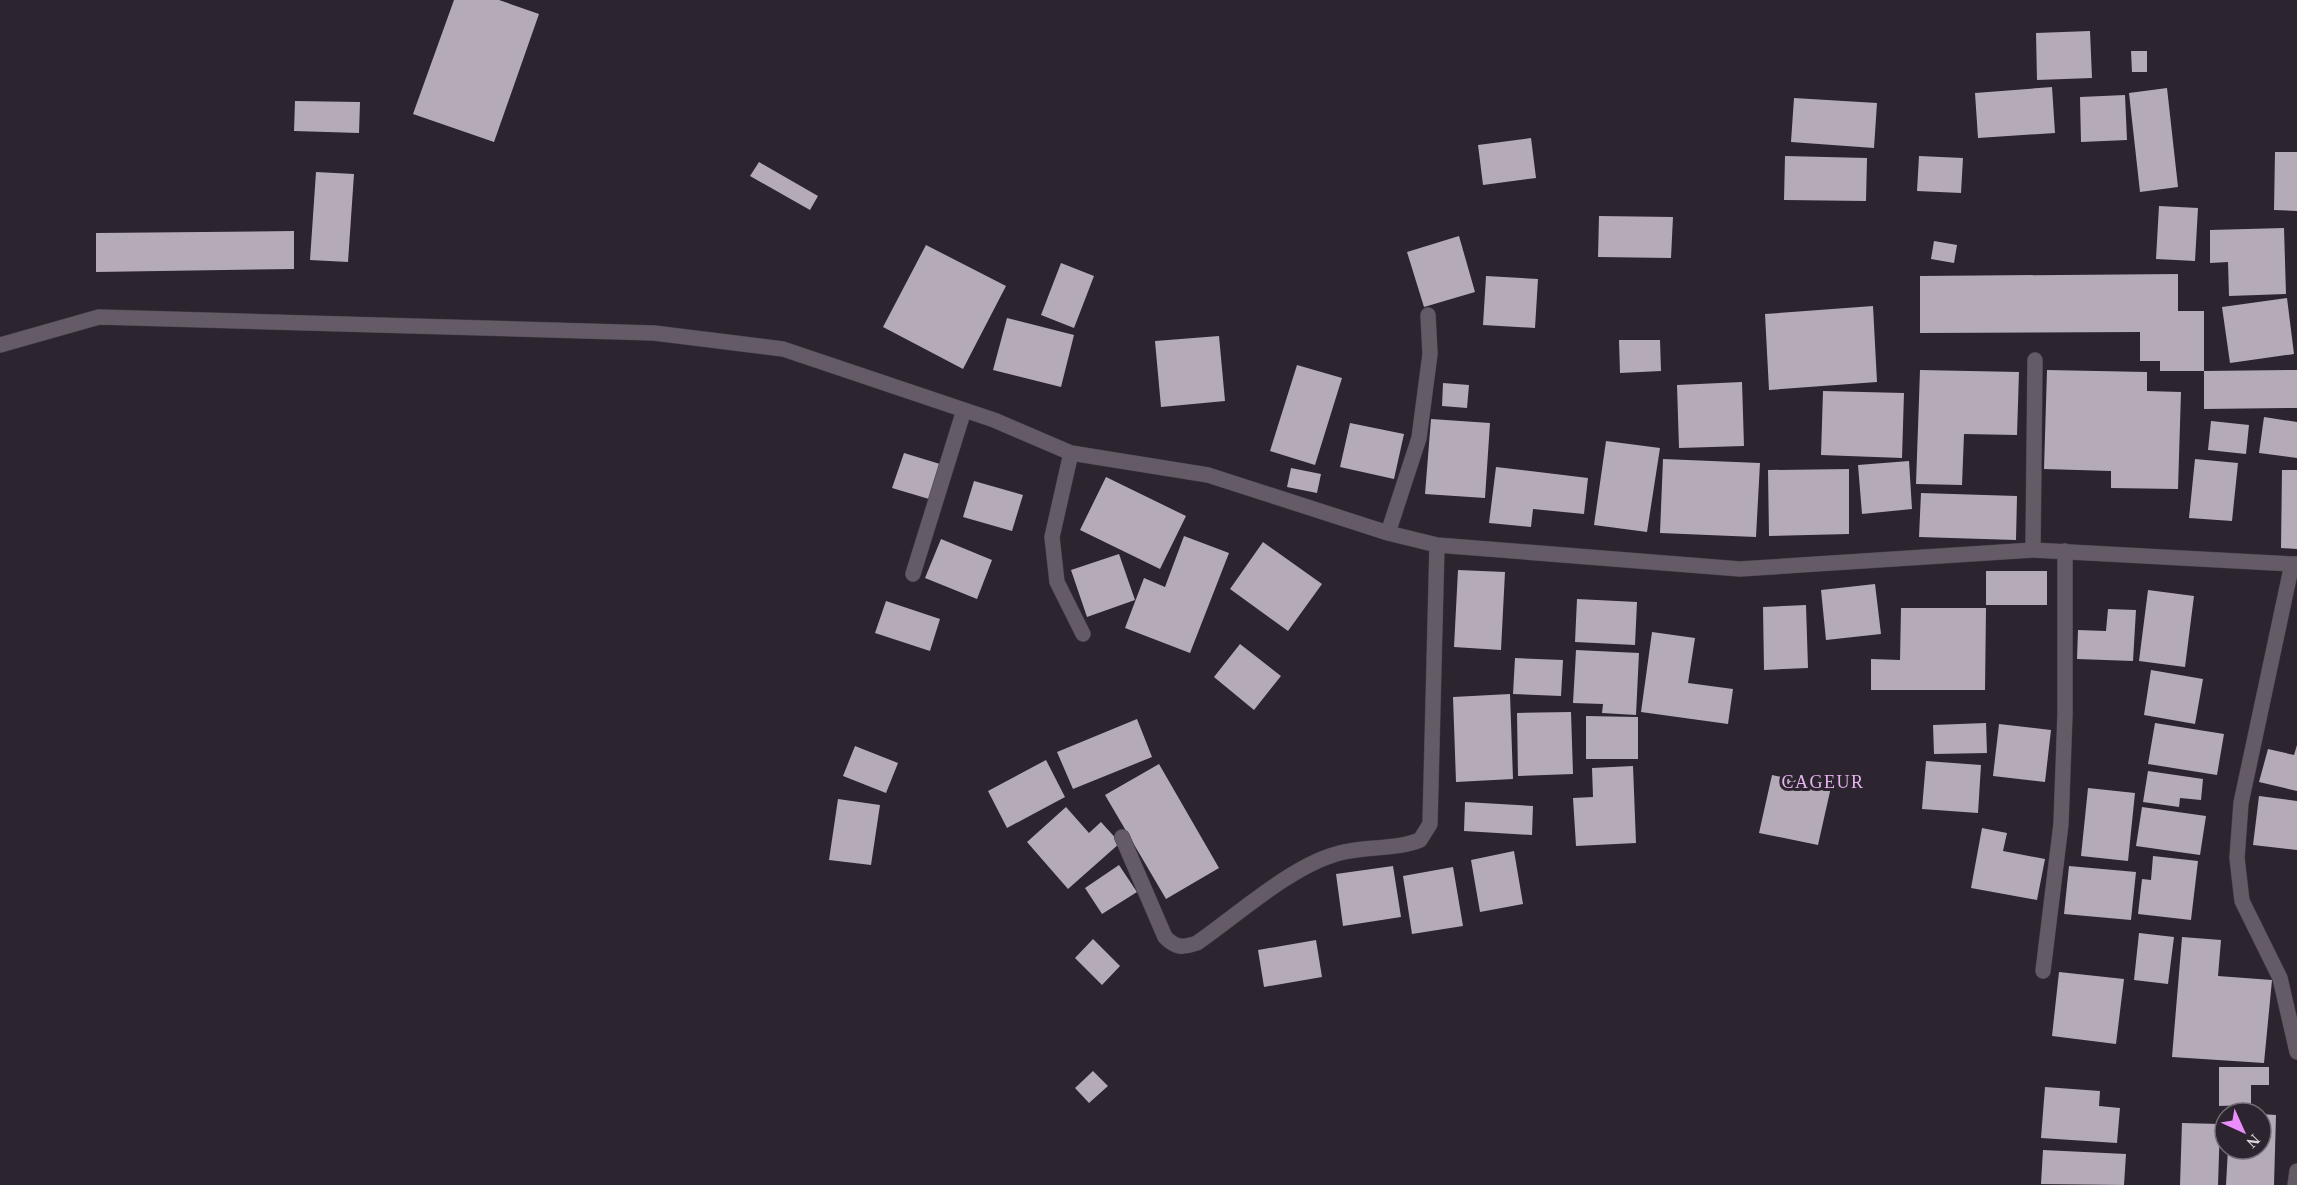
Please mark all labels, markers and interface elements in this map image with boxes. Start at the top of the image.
district label: CAGEUR [1781,772,1865,792]
north arrow [2213,1101,2273,1161]
text: N [2243,1131,2263,1152]

